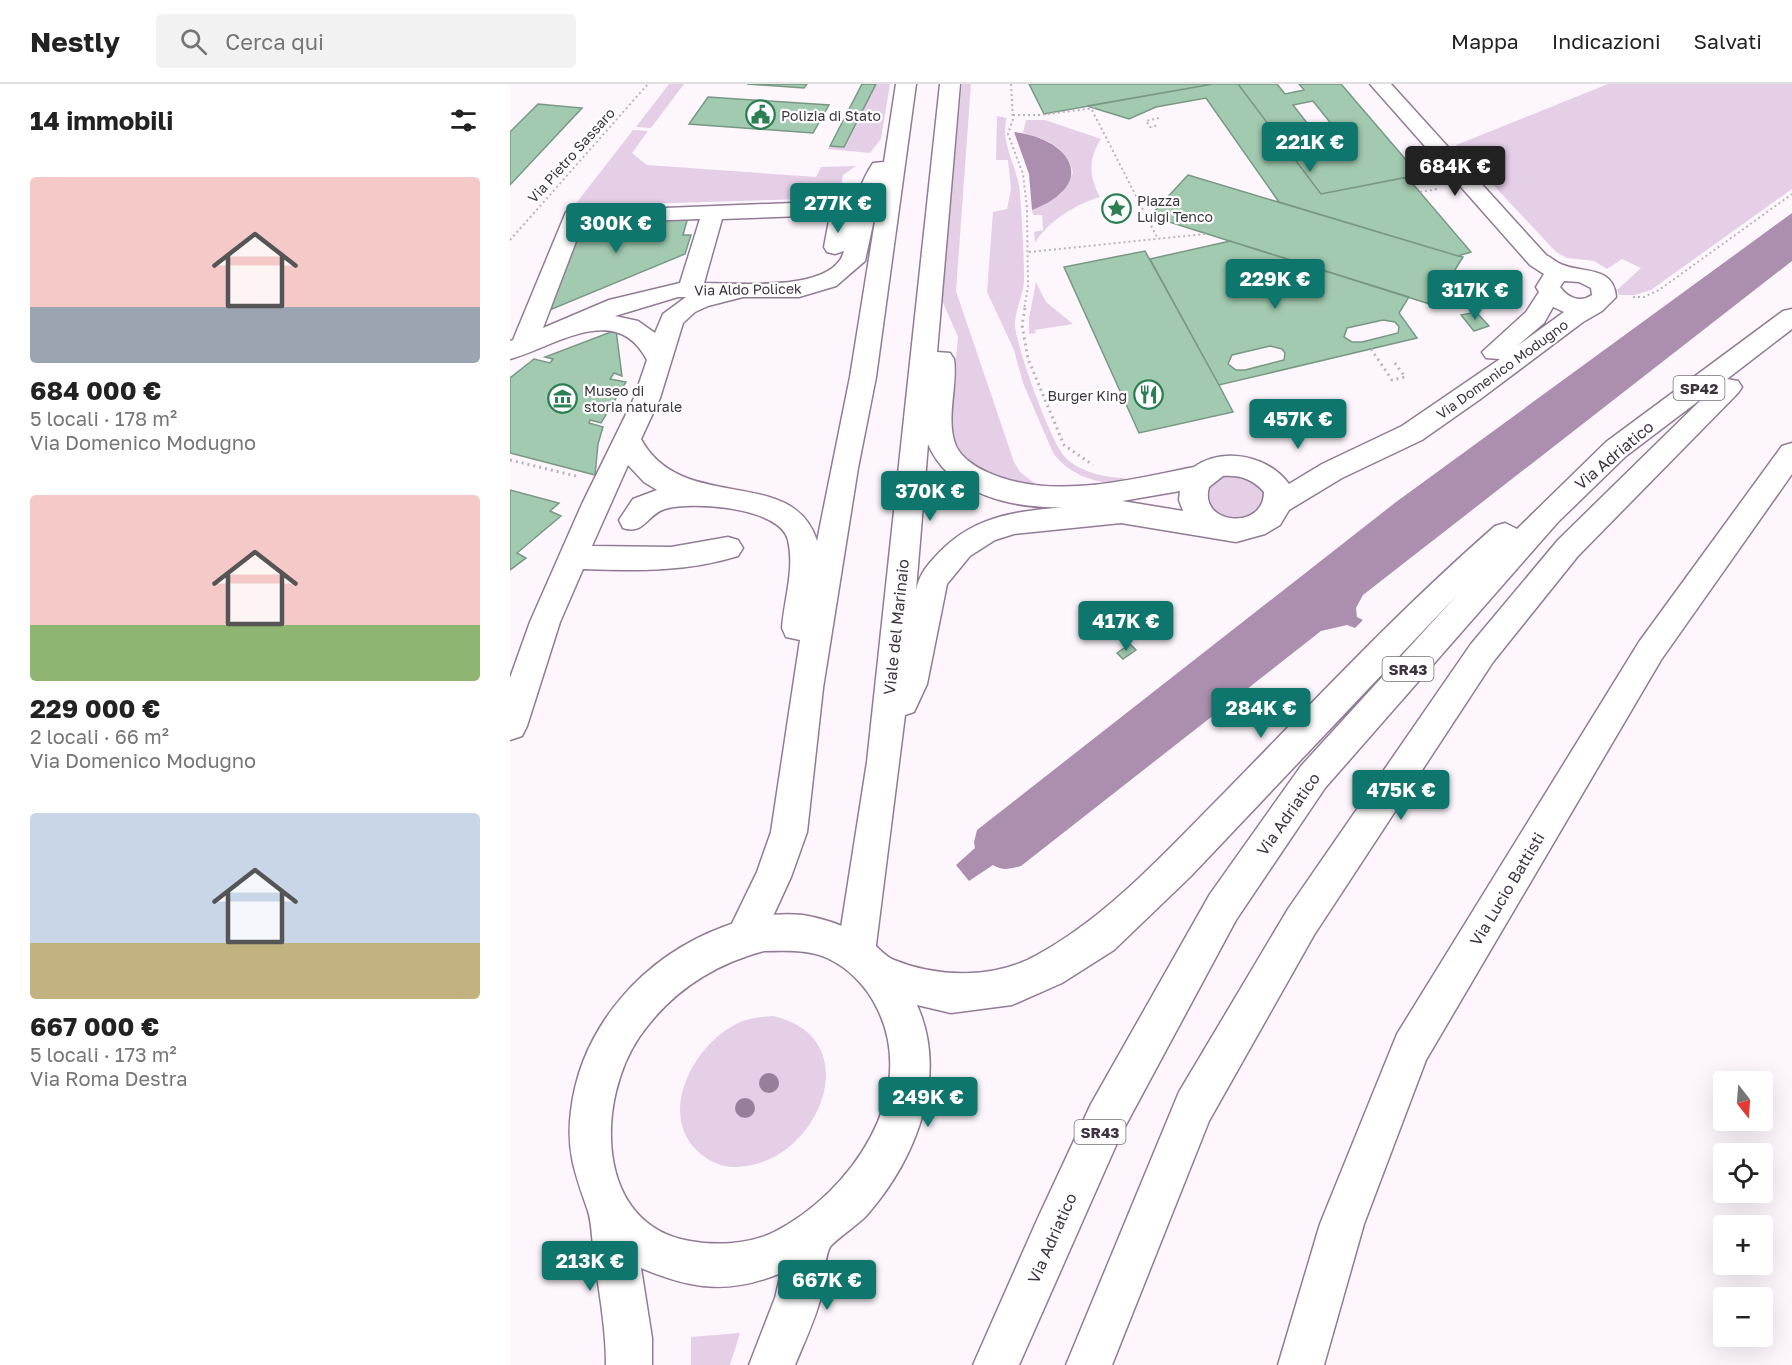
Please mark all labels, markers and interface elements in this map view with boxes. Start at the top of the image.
search box [156,14,576,68]
text: Nestly [30,25,120,58]
icon: search [177,25,210,58]
text: Cerca qui [225,28,324,55]
text: Mappa [1451,28,1519,54]
text: Indicazioni [1552,28,1661,54]
text: Salvati [1694,28,1762,54]
public building icon: Polizia di Stato [744,99,776,131]
icon: filters [447,104,480,137]
street label: Via Pietro Sassaro [524,104,618,206]
text: 14 immobili [30,105,173,136]
place label: Polizia di Stato [781,107,881,124]
pin: 221K € [1261,122,1359,173]
text: 221K € [1276,129,1344,153]
pin: 684K € [1406,146,1504,197]
text: 684K € [1419,153,1491,177]
pin: 277K € [789,183,887,234]
text: 277K € [804,190,872,214]
place icon: Piazza Luigi Tenco [1100,192,1132,224]
place label: Piazza Luigi Tenco [1137,192,1213,225]
pin: 300K € [567,203,665,254]
text: 300K € [580,210,652,234]
icon: home [201,216,309,324]
pin: 229K € [1226,259,1324,310]
text: 229K € [1240,266,1310,290]
pin: 317K € [1426,270,1524,321]
text: 317K € [1442,277,1509,301]
street label: Via Aldo Policek [694,280,802,298]
street label: Via Domenico Modugno [1433,316,1571,422]
text: 684 000 € [30,375,161,406]
road number: SP42 [1674,376,1724,400]
restaurant icon: Burger King [1132,379,1164,411]
museum icon: Museo di storia naturale [547,382,579,414]
place label: Museo di storia naturale [584,382,682,415]
place label: Burger King [1048,387,1127,404]
pin: 457K € [1249,399,1347,450]
text: 5 locali · 178 m² [30,406,177,430]
text: 457K € [1263,406,1333,430]
street label: Via Adriatico [1570,416,1658,494]
text: Via Domenico Modugno [30,430,256,454]
pin: 370K € [881,471,979,522]
text: 370K € [895,478,965,502]
icon: home [201,534,309,642]
street label: Viale del Marinaio [879,558,913,696]
pin: 417K € [1077,601,1175,652]
text: 417K € [1092,608,1160,632]
road number: SR43 [1382,657,1434,681]
pin: 284K € [1212,688,1310,739]
text: 229 000 € [30,693,160,724]
text: 284K € [1225,695,1297,719]
text: 2 locali · 66 m² [30,724,169,748]
text: Via Domenico Modugno [30,748,256,772]
street label: Via Adriatico [1252,769,1324,859]
pin: 475K € [1352,770,1450,821]
text: 475K € [1366,777,1436,801]
street label: Via Lucio Battisti [1465,829,1549,949]
icon: home [201,852,309,960]
text: 667 000 € [30,1011,159,1042]
text: 5 locali · 173 m² [30,1042,177,1066]
text: Via Roma Destra [30,1066,188,1090]
north arrow [1713,1071,1773,1131]
map controls [1713,1071,1773,1347]
pin: 249K € [879,1077,977,1128]
text: 249K € [893,1084,964,1108]
road number: SR43 [1074,1120,1126,1144]
button: locate [1713,1143,1773,1203]
street label: Via Adriatico [1023,1190,1081,1286]
button: + [1713,1215,1773,1275]
pin: 213K € [541,1241,639,1292]
text: 213K € [556,1248,624,1272]
pin: 667K € [778,1260,876,1311]
text: 667K € [792,1267,862,1291]
button: − [1713,1287,1773,1347]

